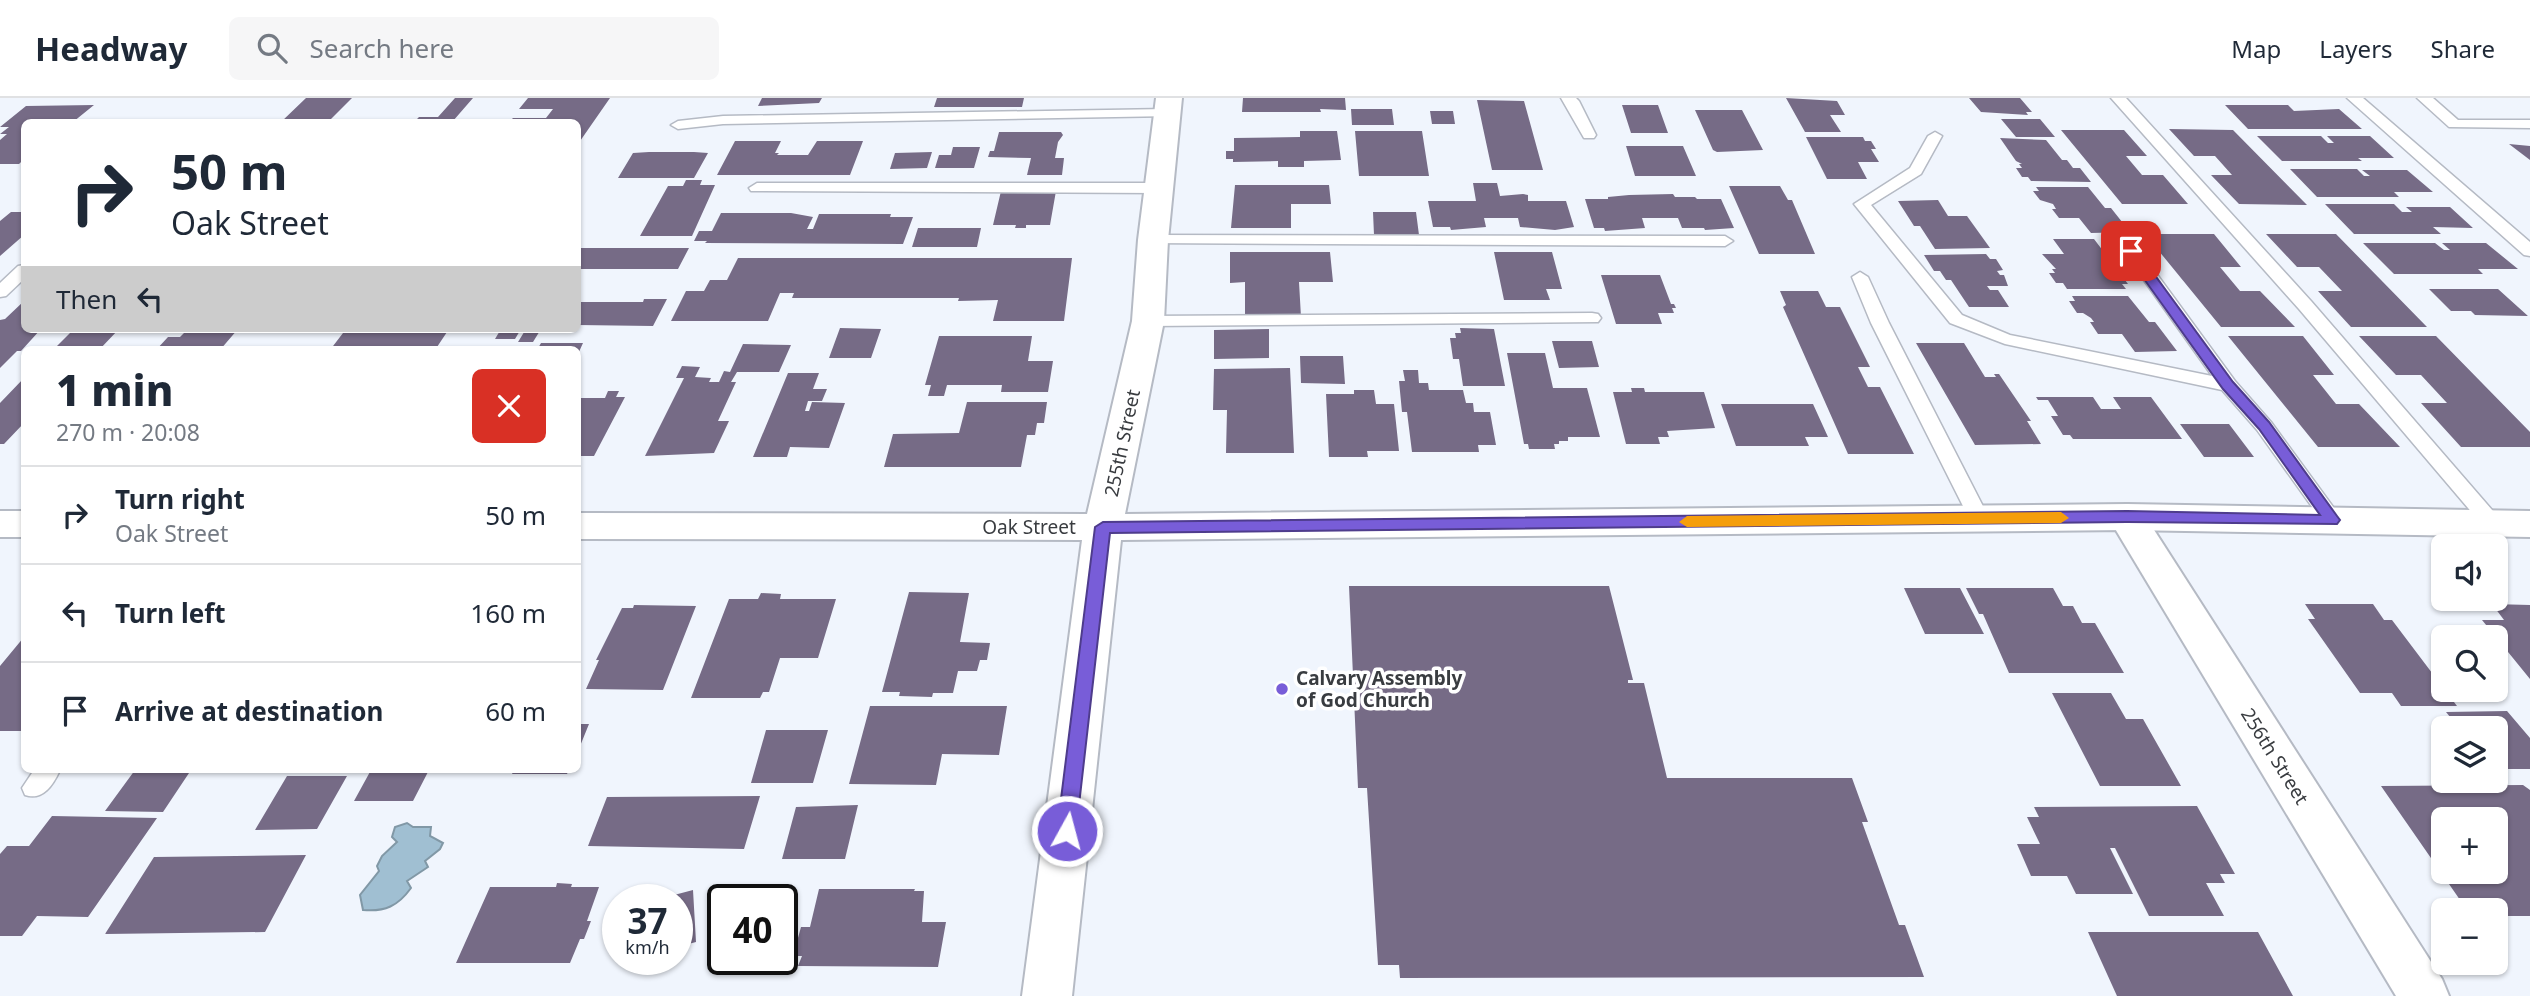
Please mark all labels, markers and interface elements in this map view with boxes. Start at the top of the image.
search box [229,17,719,80]
text: Headway [35,26,187,71]
icon: search [253,29,291,67]
text: Search here [309,30,454,66]
text: Map [2231,32,2281,65]
text: Layers [2319,32,2393,65]
text: Share [2431,32,2495,65]
text: 50 m [171,138,288,204]
icon: right [56,147,147,238]
text: Oak Street [171,201,329,244]
pin [2101,221,2161,281]
icon: arrive [2112,232,2150,270]
icon: left [131,280,169,318]
text: Then [56,281,117,317]
text: 1 min [56,361,173,418]
button: close [472,369,546,443]
street label: 255th Street [1098,387,1146,499]
text: 270 m · 20:08 [56,416,200,448]
text: Turn right [115,481,245,517]
icon: right [56,496,94,534]
text: 50 m [485,497,546,533]
street label: Oak Street [982,514,1076,540]
text: Oak Street [115,517,228,549]
map controls [2431,534,2508,975]
button: sound [2431,534,2508,611]
icon: left [56,594,94,632]
text: Turn left [115,595,226,631]
text: 160 m [470,595,546,631]
button: search [2431,625,2508,702]
place label: Calvary Assembly of God Church [1296,665,1463,713]
marker: Calvary Assembly of God Church [1274,681,1290,697]
icon: arrive [56,692,94,730]
text: Arrive at destination [115,693,384,729]
text: 60 m [485,693,546,729]
street label: 256th Street [2235,703,2315,809]
button: layers [2431,716,2508,793]
position arrow [1030,794,1104,868]
button: + [2431,807,2508,884]
speed limit sign: 40 [707,884,798,975]
text: 37 [627,897,668,944]
button: − [2431,898,2508,975]
text: km/h [625,935,670,959]

